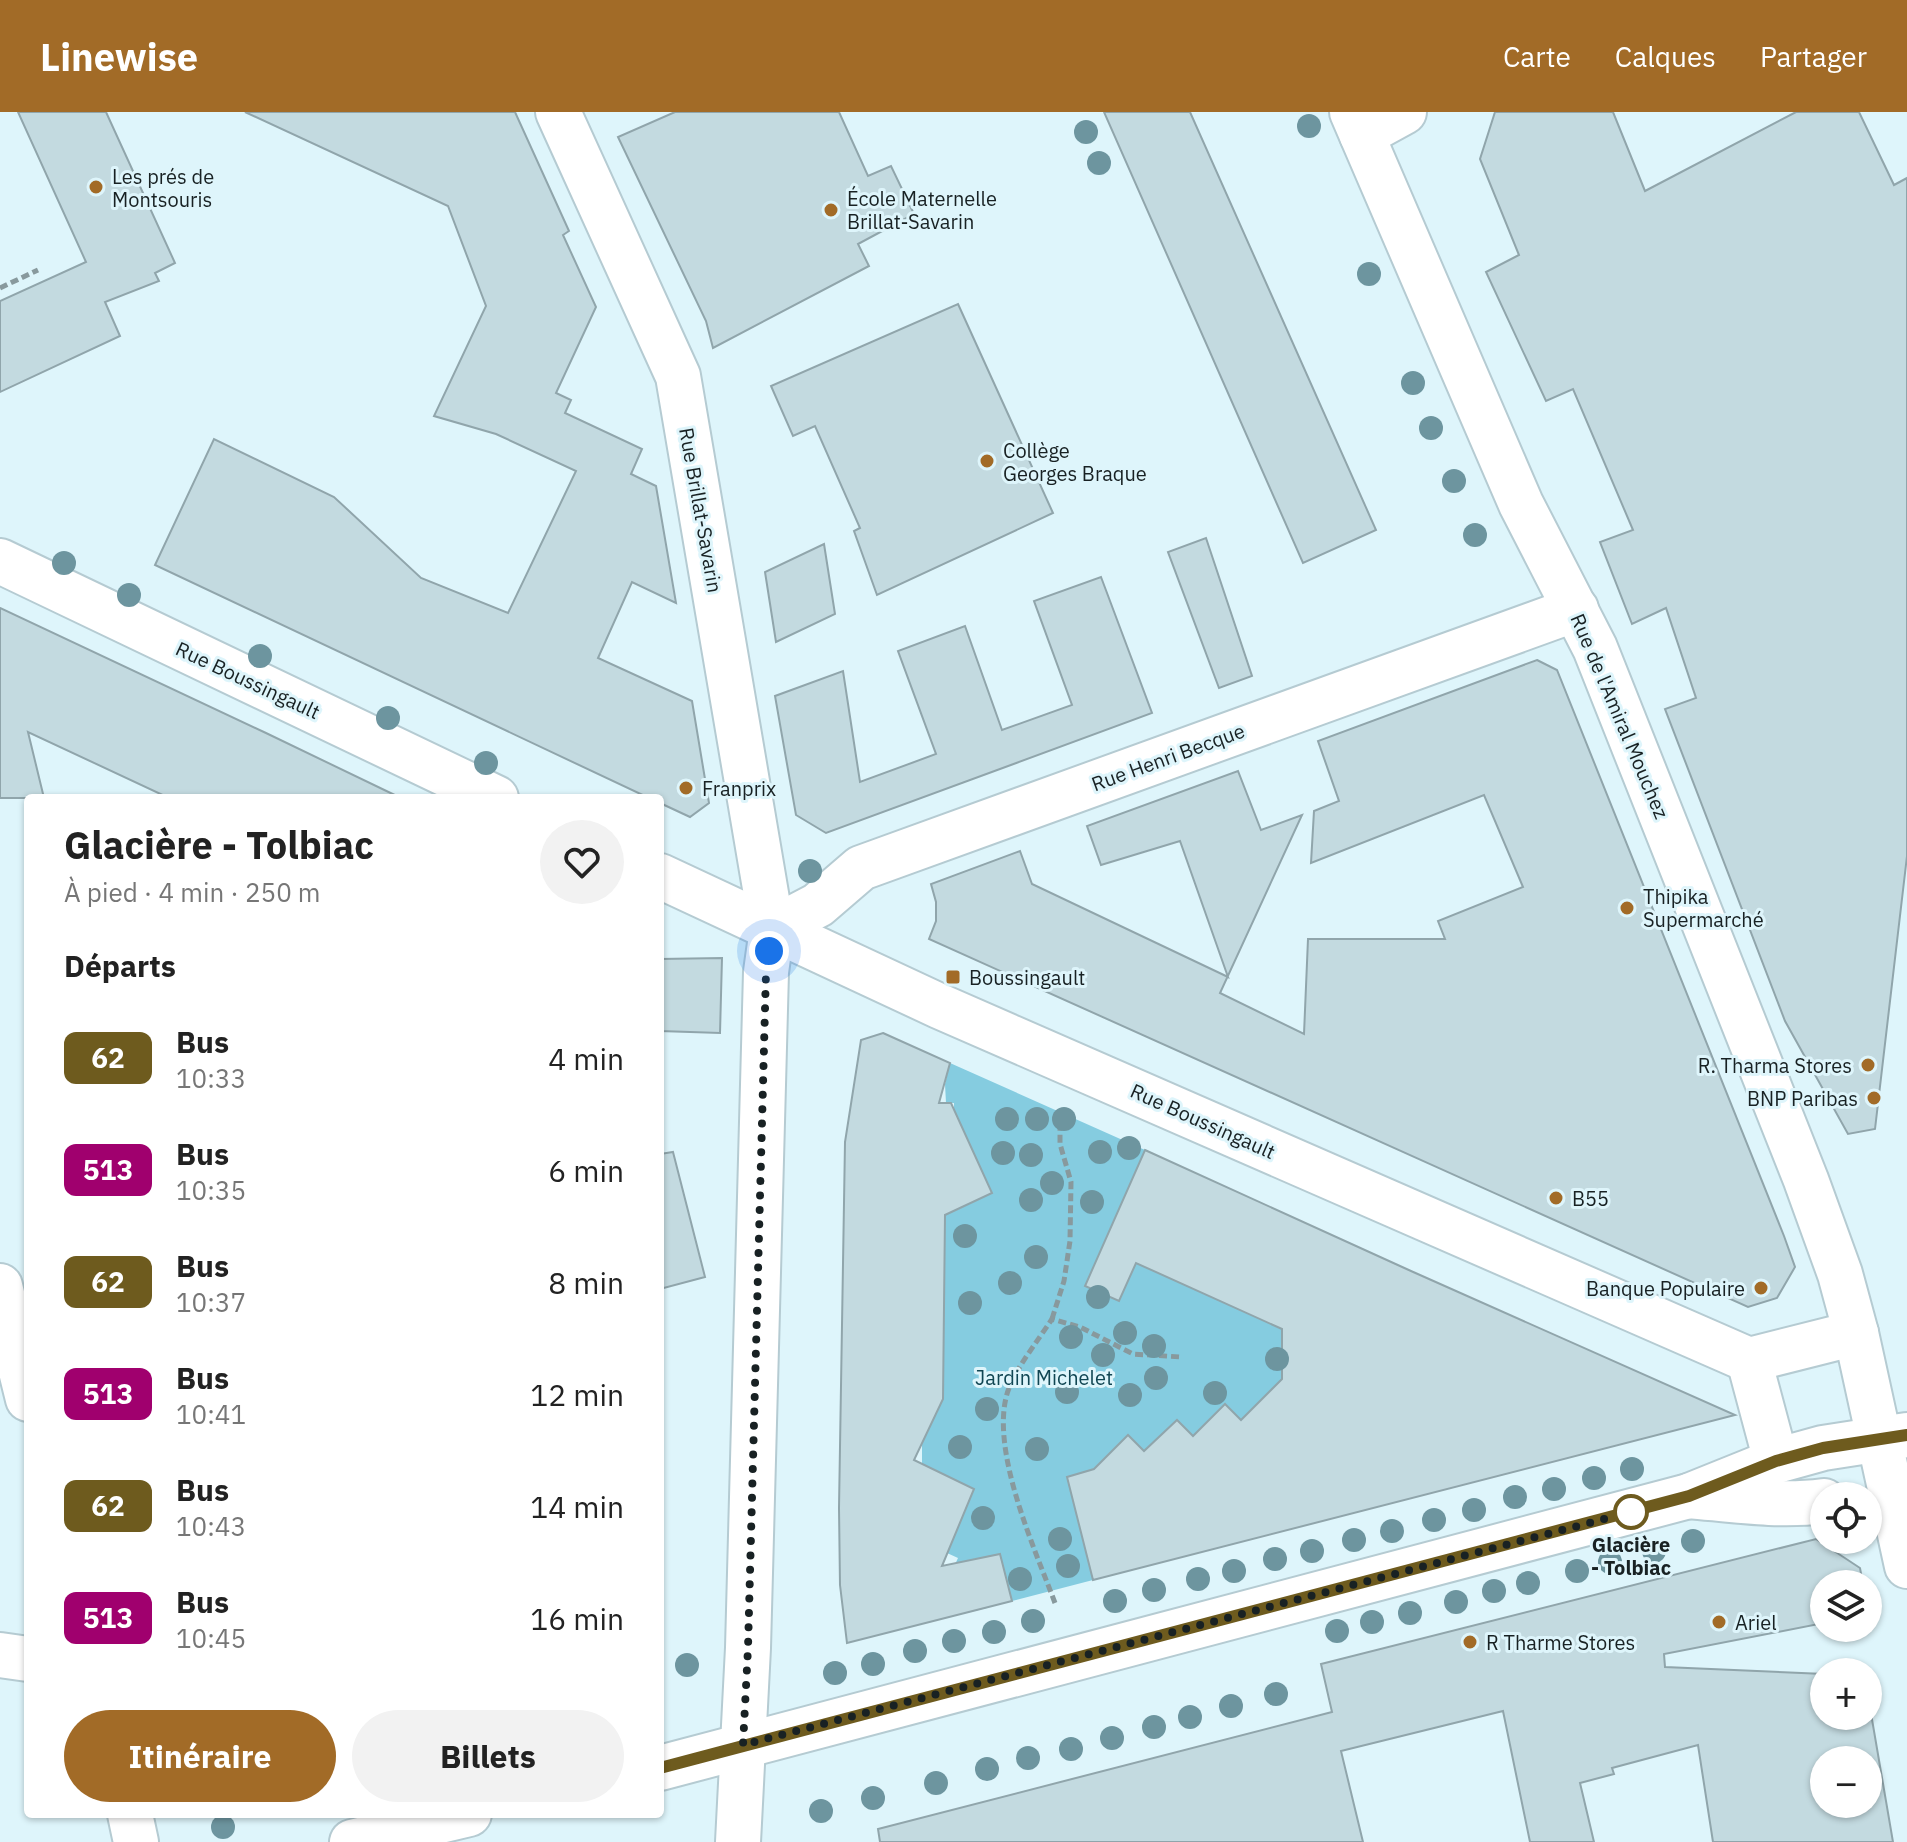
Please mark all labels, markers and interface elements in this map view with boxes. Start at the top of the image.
text: Linewise [40,32,198,81]
text: Carte [1503,38,1571,75]
text: Calques [1615,38,1716,75]
text: Partager [1760,38,1867,75]
place label: Les prés de Montsouris [112,163,214,213]
marker: Les prés de Montsouris [87,178,105,196]
place label: École Maternelle Brillat-Savarin [847,185,997,235]
marker: École Maternelle Brillat-Savarin [822,201,840,219]
street label: Rue Brillat-Savarin [673,425,729,595]
place label: Collège Georges Braque [1003,437,1147,487]
marker: Collège Georges Braque [978,452,996,470]
street label: Rue de l'Amiral Mouchez [1565,609,1675,823]
street label: Rue Boussingault [172,635,324,725]
street label: Rue Henri Becque [1088,717,1248,797]
place label: Franprix [702,775,776,802]
marker: Franprix [677,779,695,797]
text: Glacière - Tolbiac [64,820,374,869]
button: heart [540,820,624,904]
text: À pied · 4 min · 250 m [64,875,321,909]
place label: Thipika Supermarché [1643,883,1764,933]
marker: Thipika Supermarché [1618,899,1636,917]
your location [749,931,789,971]
text: Départs [64,946,176,985]
place label: Boussingault [969,964,1085,991]
marker: Boussingault [944,968,962,986]
text: Bus [176,1022,229,1061]
text: 62 [91,1039,125,1076]
text: 4 min [548,1039,624,1078]
place label: R. Tharma Stores [1698,1052,1852,1079]
marker: R. Tharma Stores [1859,1056,1877,1074]
text: 10:33 [176,1061,246,1095]
street label: Rue Boussingault [1126,1077,1280,1165]
place label: BNP Paribas [1747,1085,1858,1112]
marker: BNP Paribas [1865,1089,1883,1107]
text: Bus [176,1134,229,1173]
text: 513 [83,1151,133,1188]
text: 6 min [548,1151,624,1190]
text: 10:35 [176,1173,246,1207]
place label: B55 [1572,1185,1609,1212]
marker: B55 [1547,1189,1565,1207]
text: Bus [176,1246,229,1285]
text: 62 [91,1263,125,1300]
text: 8 min [548,1263,624,1302]
place label: Banque Populaire [1586,1275,1745,1302]
marker: Banque Populaire [1752,1279,1770,1297]
text: 10:37 [176,1285,246,1319]
text: Bus [176,1358,229,1397]
park label: Jardin Michelet [975,1364,1113,1391]
text: 513 [83,1375,133,1412]
text: 12 min [530,1375,624,1414]
text: 10:41 [176,1397,246,1431]
text: Bus [176,1470,229,1509]
map controls [1810,1482,1882,1818]
button: locate [1810,1482,1882,1554]
text: 62 [91,1487,125,1524]
text: 14 min [530,1487,624,1526]
marker: Glacière - Tolbiac [1614,1495,1648,1529]
text: 10:43 [176,1509,246,1543]
place label: Glacière - Tolbiac [1591,1531,1671,1581]
button: layers [1810,1570,1882,1642]
text: Bus [176,1582,229,1621]
text: 513 [83,1599,133,1636]
text: 16 min [530,1599,624,1638]
place label: Ariel [1735,1609,1777,1636]
marker: Ariel [1710,1613,1728,1631]
text: 10:45 [176,1621,246,1655]
place label: R Tharme Stores [1486,1629,1635,1656]
marker: R Tharme Stores [1461,1633,1479,1651]
button: + [1810,1658,1882,1730]
button: Itinéraire [64,1710,336,1802]
button: Billets [352,1710,624,1802]
button: − [1810,1746,1882,1818]

